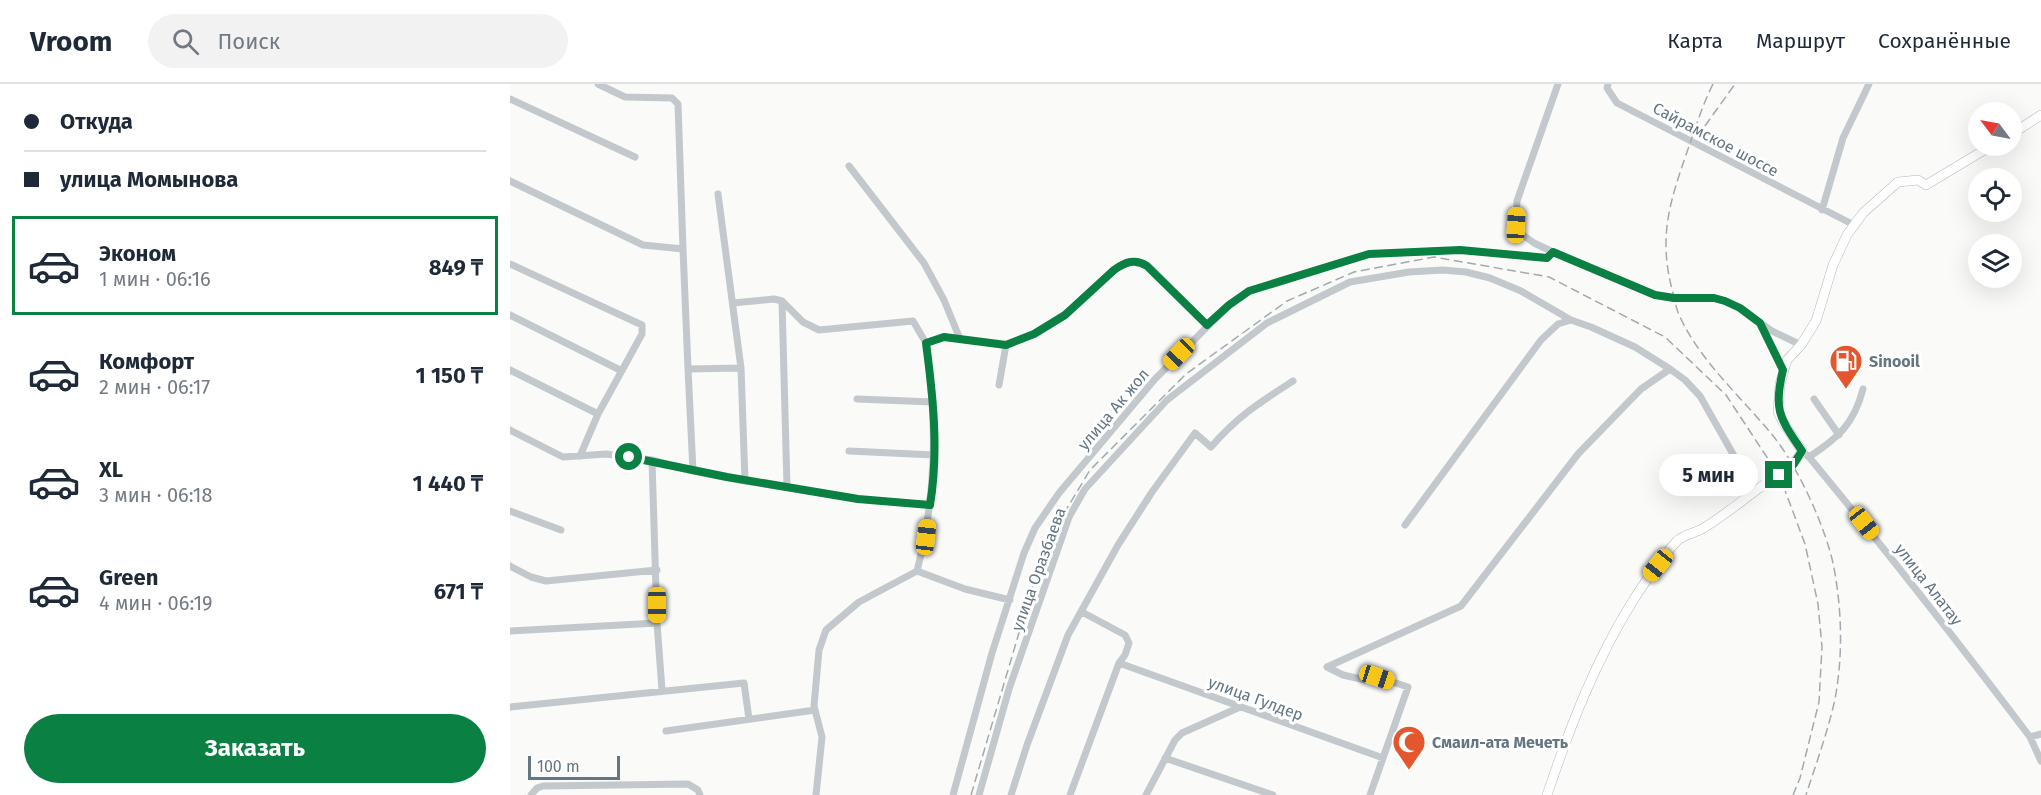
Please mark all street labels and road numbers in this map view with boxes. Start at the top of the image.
street label: Сайрамское шоссе [1650,98,1782,181]
street label: улица Ак жол [1074,365,1153,454]
street label: улица Оразбаева [1007,505,1070,634]
street label: улица Алатау [1891,540,1966,629]
street label: улица Гулдер [1206,672,1306,724]

